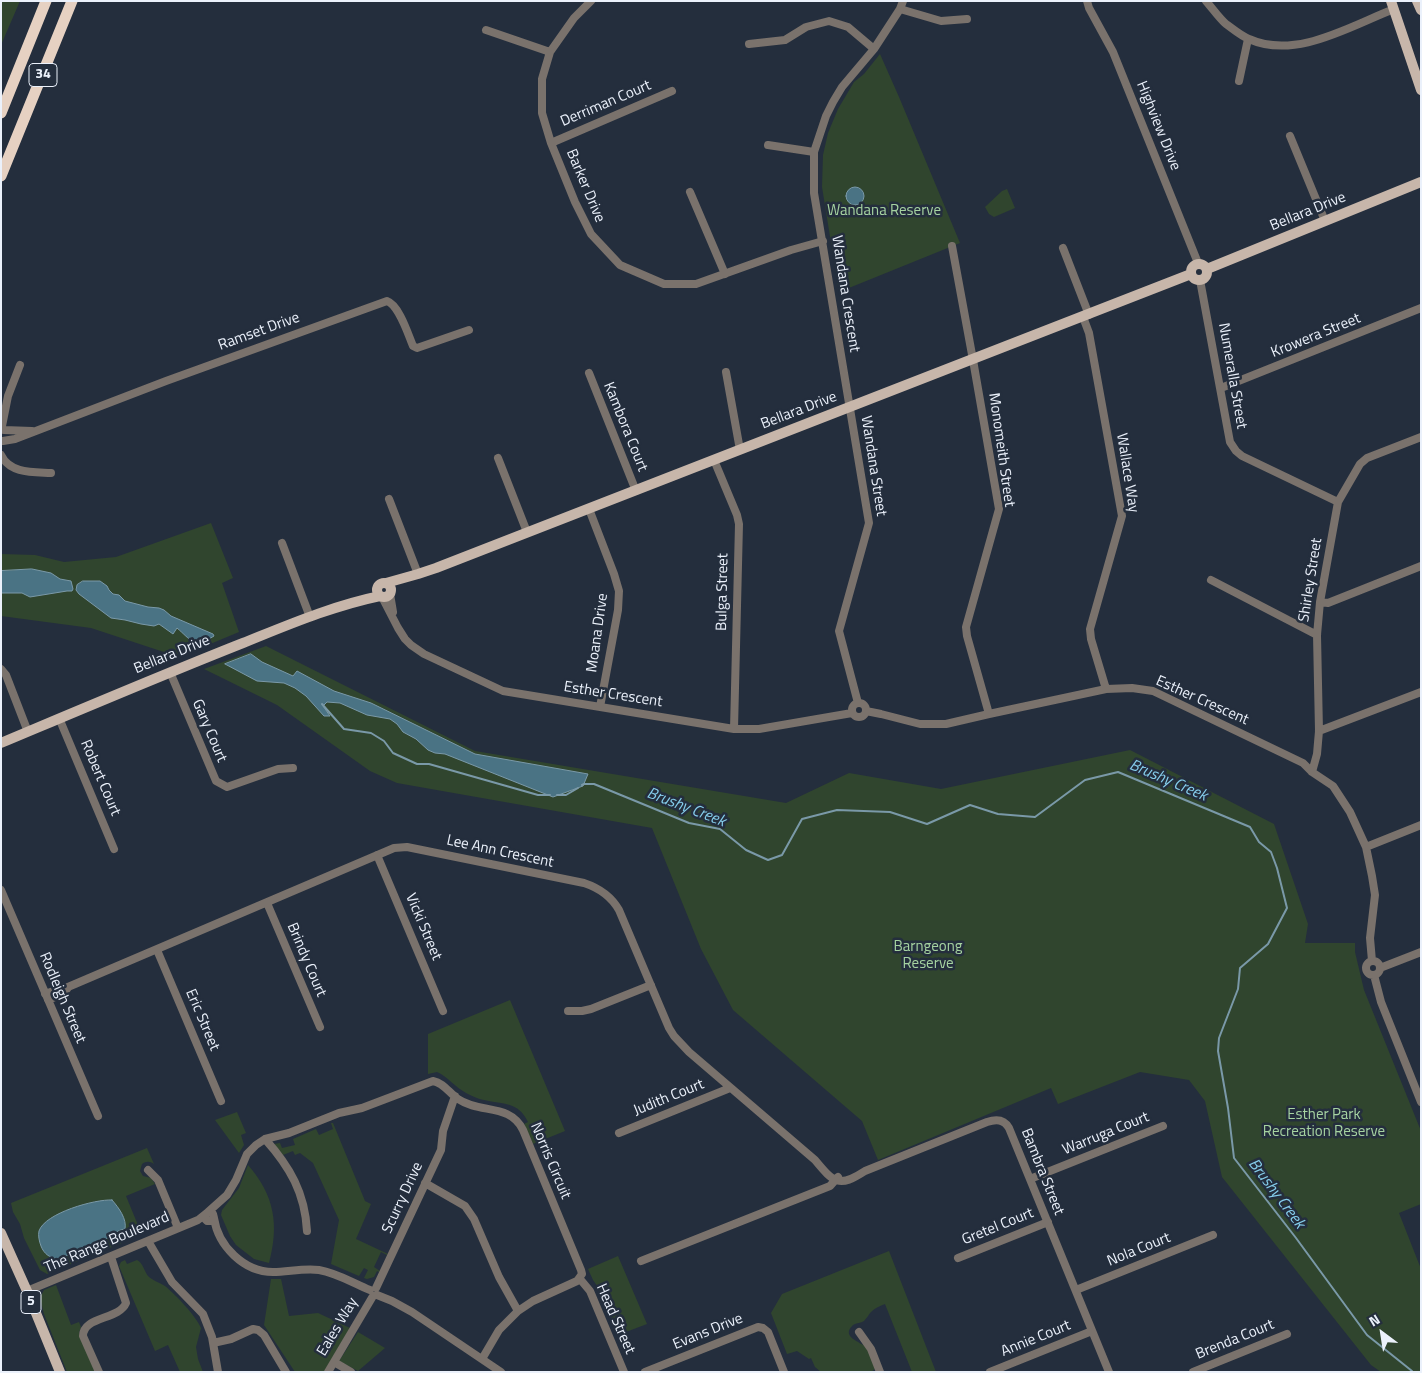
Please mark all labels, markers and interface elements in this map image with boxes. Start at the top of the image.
road number: 34 [29,64,57,86]
street label: Derriman Court [558,77,654,131]
street label: Highview Drive [1132,79,1184,173]
street label: Barker Drive [562,147,608,225]
street label: Bellara Drive [1268,189,1348,235]
park label: Wandana Reserve [827,202,941,220]
street label: Wandana Crescent [827,234,863,354]
street label: Ramset Drive [216,309,302,355]
street label: Krowera Street [1269,310,1363,362]
street label: Numeralla Street [1214,322,1250,430]
street label: Kambora Court [599,380,651,474]
street label: Bellara Drive [758,388,840,434]
street label: Monomeith Street [984,392,1018,508]
street label: Wandana Street [856,414,890,518]
street label: Wallace Way [1112,432,1142,514]
street label: Shirley Street [1295,537,1327,623]
street label: Bulga Street [713,553,733,631]
street label: Moana Drive [584,592,612,674]
street label: Bellara Drive [132,632,212,678]
street label: Esther Crescent [1153,673,1251,729]
street label: Esther Crescent [562,678,664,712]
street label: Gary Court [188,697,230,765]
street label: Robert Court [76,737,124,819]
water label: Brushy Creek [1126,756,1210,806]
water label: Brushy Creek [644,784,728,832]
street label: Lee Ann Crescent [445,832,555,872]
street label: Vicki Street [401,891,445,963]
street label: Brindy Court [282,920,330,1000]
park label: Barngeong Reserve [894,938,962,973]
street label: Rodleigh Street [35,950,89,1046]
street label: Eric Street [181,986,223,1054]
street label: Judith Court [631,1076,707,1120]
park label: Esther Park Recreation Reserve [1263,1106,1385,1141]
street label: Warruga Court [1060,1108,1152,1160]
street label: Norris Circuit [526,1120,574,1202]
street label: Bambra Street [1016,1126,1068,1218]
water label: Brushy Creek [1243,1155,1309,1233]
street label: Scurry Drive [379,1160,427,1236]
street label: Gretel Court [960,1204,1036,1250]
street label: The Range Boulevard [42,1209,172,1277]
street label: Nola Court [1105,1229,1173,1271]
street label: Head Street [592,1281,638,1357]
road number: 5 [21,1290,41,1314]
street label: Eales Way [314,1295,362,1359]
north arrow [1357,1308,1407,1358]
text: N [1364,1308,1384,1331]
street label: Evans Drive [670,1310,746,1354]
street label: Brenda Court [1193,1316,1277,1364]
street label: Annie Court [999,1317,1073,1361]

